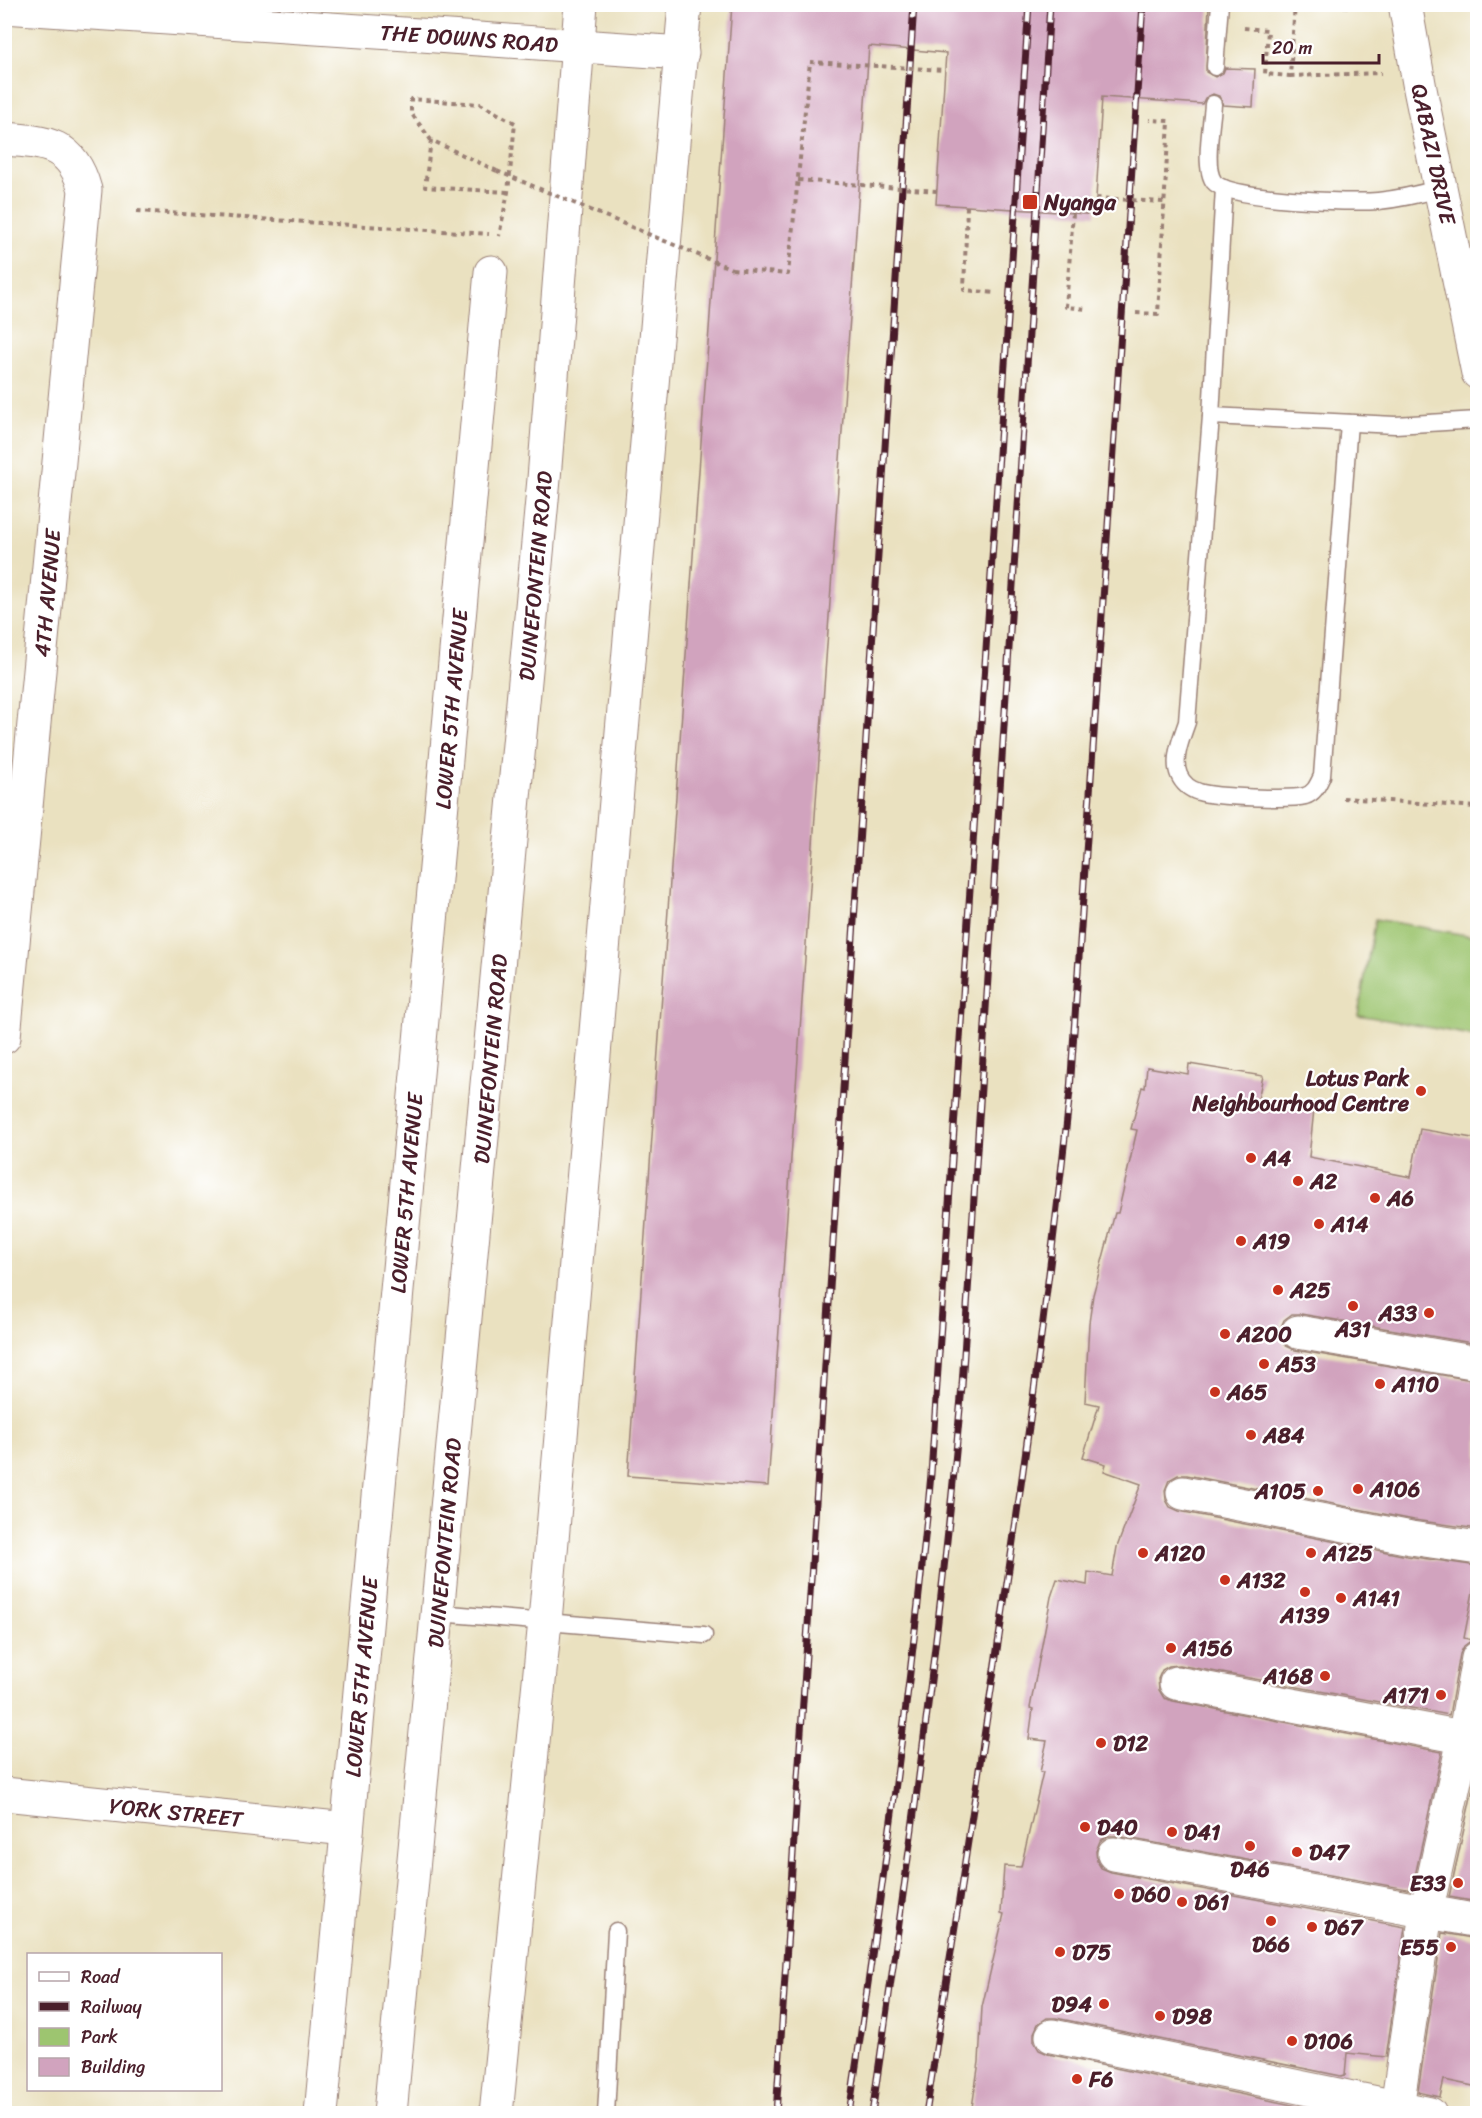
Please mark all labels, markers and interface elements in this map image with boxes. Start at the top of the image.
street label: THE DOWNS ROAD [379,13,559,64]
scale bar [1263,27,1378,65]
text: 20 m [1272,32,1312,64]
street label: QABAZI DRIVE [1400,80,1468,230]
place label: Nyanga [1043,183,1117,222]
marker: Nyanga [1021,193,1039,211]
street label: DUINEFONTEIN ROAD [507,469,564,683]
street label: 4TH AVENUE [22,526,73,659]
street label: LOWER 5TH AVENUE [423,606,480,811]
street label: DUINEFONTEIN ROAD [462,952,519,1166]
place label: Lotus Park Neighbourhood Centre [1192,1059,1410,1123]
marker: Lotus Park Neighbourhood Centre [1414,1084,1428,1098]
street label: LOWER 5TH AVENUE [378,1090,435,1295]
place label: A4 [1262,1139,1291,1178]
marker: A4 [1244,1151,1258,1165]
place label: A2 [1309,1162,1337,1201]
marker: A2 [1291,1174,1305,1188]
place label: A6 [1386,1179,1414,1218]
marker: A6 [1368,1191,1382,1205]
place label: A14 [1330,1205,1369,1244]
marker: A14 [1312,1217,1326,1231]
place label: A19 [1252,1222,1291,1261]
marker: A19 [1234,1234,1248,1248]
place label: A25 [1289,1271,1331,1310]
marker: A25 [1271,1283,1285,1297]
place label: A33 [1377,1294,1417,1333]
marker: A31 [1346,1299,1360,1313]
marker: A33 [1422,1306,1436,1320]
place label: A31 [1334,1310,1372,1349]
place label: A200 [1236,1315,1292,1354]
marker: A200 [1218,1327,1232,1341]
place label: A53 [1275,1345,1316,1384]
marker: A53 [1257,1357,1271,1371]
place label: A110 [1391,1365,1439,1404]
place label: A65 [1226,1373,1268,1412]
marker: A110 [1373,1377,1387,1391]
marker: A65 [1208,1385,1222,1399]
place label: A84 [1262,1416,1305,1455]
marker: A84 [1244,1428,1258,1442]
street label: DUINEFONTEIN ROAD [416,1436,473,1650]
place label: A106 [1369,1470,1420,1509]
place label: A105 [1254,1472,1307,1511]
marker: A106 [1351,1482,1365,1496]
marker: A105 [1311,1484,1325,1498]
place label: A120 [1154,1534,1206,1573]
place label: A125 [1322,1534,1374,1573]
marker: A120 [1136,1546,1150,1560]
marker: A125 [1304,1546,1318,1560]
place label: A132 [1236,1561,1286,1600]
marker: A132 [1218,1573,1232,1587]
street label: LOWER 5TH AVENUE [333,1574,390,1779]
place label: A141 [1352,1579,1401,1618]
marker: A139 [1298,1585,1312,1599]
marker: A141 [1334,1591,1348,1605]
place label: A139 [1279,1596,1330,1635]
place label: A156 [1182,1629,1233,1668]
marker: A156 [1164,1641,1178,1655]
place label: A168 [1262,1657,1314,1696]
marker: A168 [1318,1669,1332,1683]
place label: A171 [1382,1676,1430,1715]
marker: A171 [1434,1688,1448,1702]
place label: D12 [1113,1724,1149,1763]
marker: D12 [1094,1736,1108,1750]
street label: YORK STREET [107,1786,246,1839]
place label: D40 [1097,1808,1138,1847]
place label: D41 [1184,1813,1221,1852]
marker: D40 [1078,1820,1092,1834]
marker: D41 [1165,1825,1179,1839]
place label: D47 [1309,1833,1351,1872]
marker: D46 [1243,1839,1257,1853]
marker: D47 [1290,1845,1304,1859]
place label: D46 [1230,1850,1270,1889]
place label: E33 [1410,1864,1446,1903]
place label: D60 [1131,1875,1171,1914]
marker: E33 [1451,1876,1465,1890]
place label: D61 [1194,1883,1230,1922]
marker: D60 [1112,1887,1126,1901]
marker: D61 [1175,1895,1189,1909]
place label: D67 [1324,1908,1365,1947]
marker: D66 [1264,1914,1278,1928]
marker: D67 [1305,1920,1319,1934]
place label: D66 [1252,1925,1290,1964]
place label: E55 [1400,1928,1440,1967]
place label: D75 [1072,1933,1112,1972]
marker: E55 [1444,1940,1458,1954]
marker: D75 [1053,1945,1067,1959]
legend [27,1953,222,2091]
text: Road [81,1961,121,1993]
place label: D94 [1052,1985,1092,2024]
text: Railway [81,1991,143,2023]
marker: D94 [1097,1997,1111,2011]
place label: D98 [1172,1997,1213,2036]
marker: D98 [1153,2009,1167,2023]
text: Park [81,2021,118,2053]
place label: D106 [1304,2022,1353,2061]
marker: D106 [1285,2034,1299,2048]
text: Building [81,2051,145,2083]
place label: F6 [1088,2060,1114,2099]
marker: F6 [1070,2072,1084,2086]

